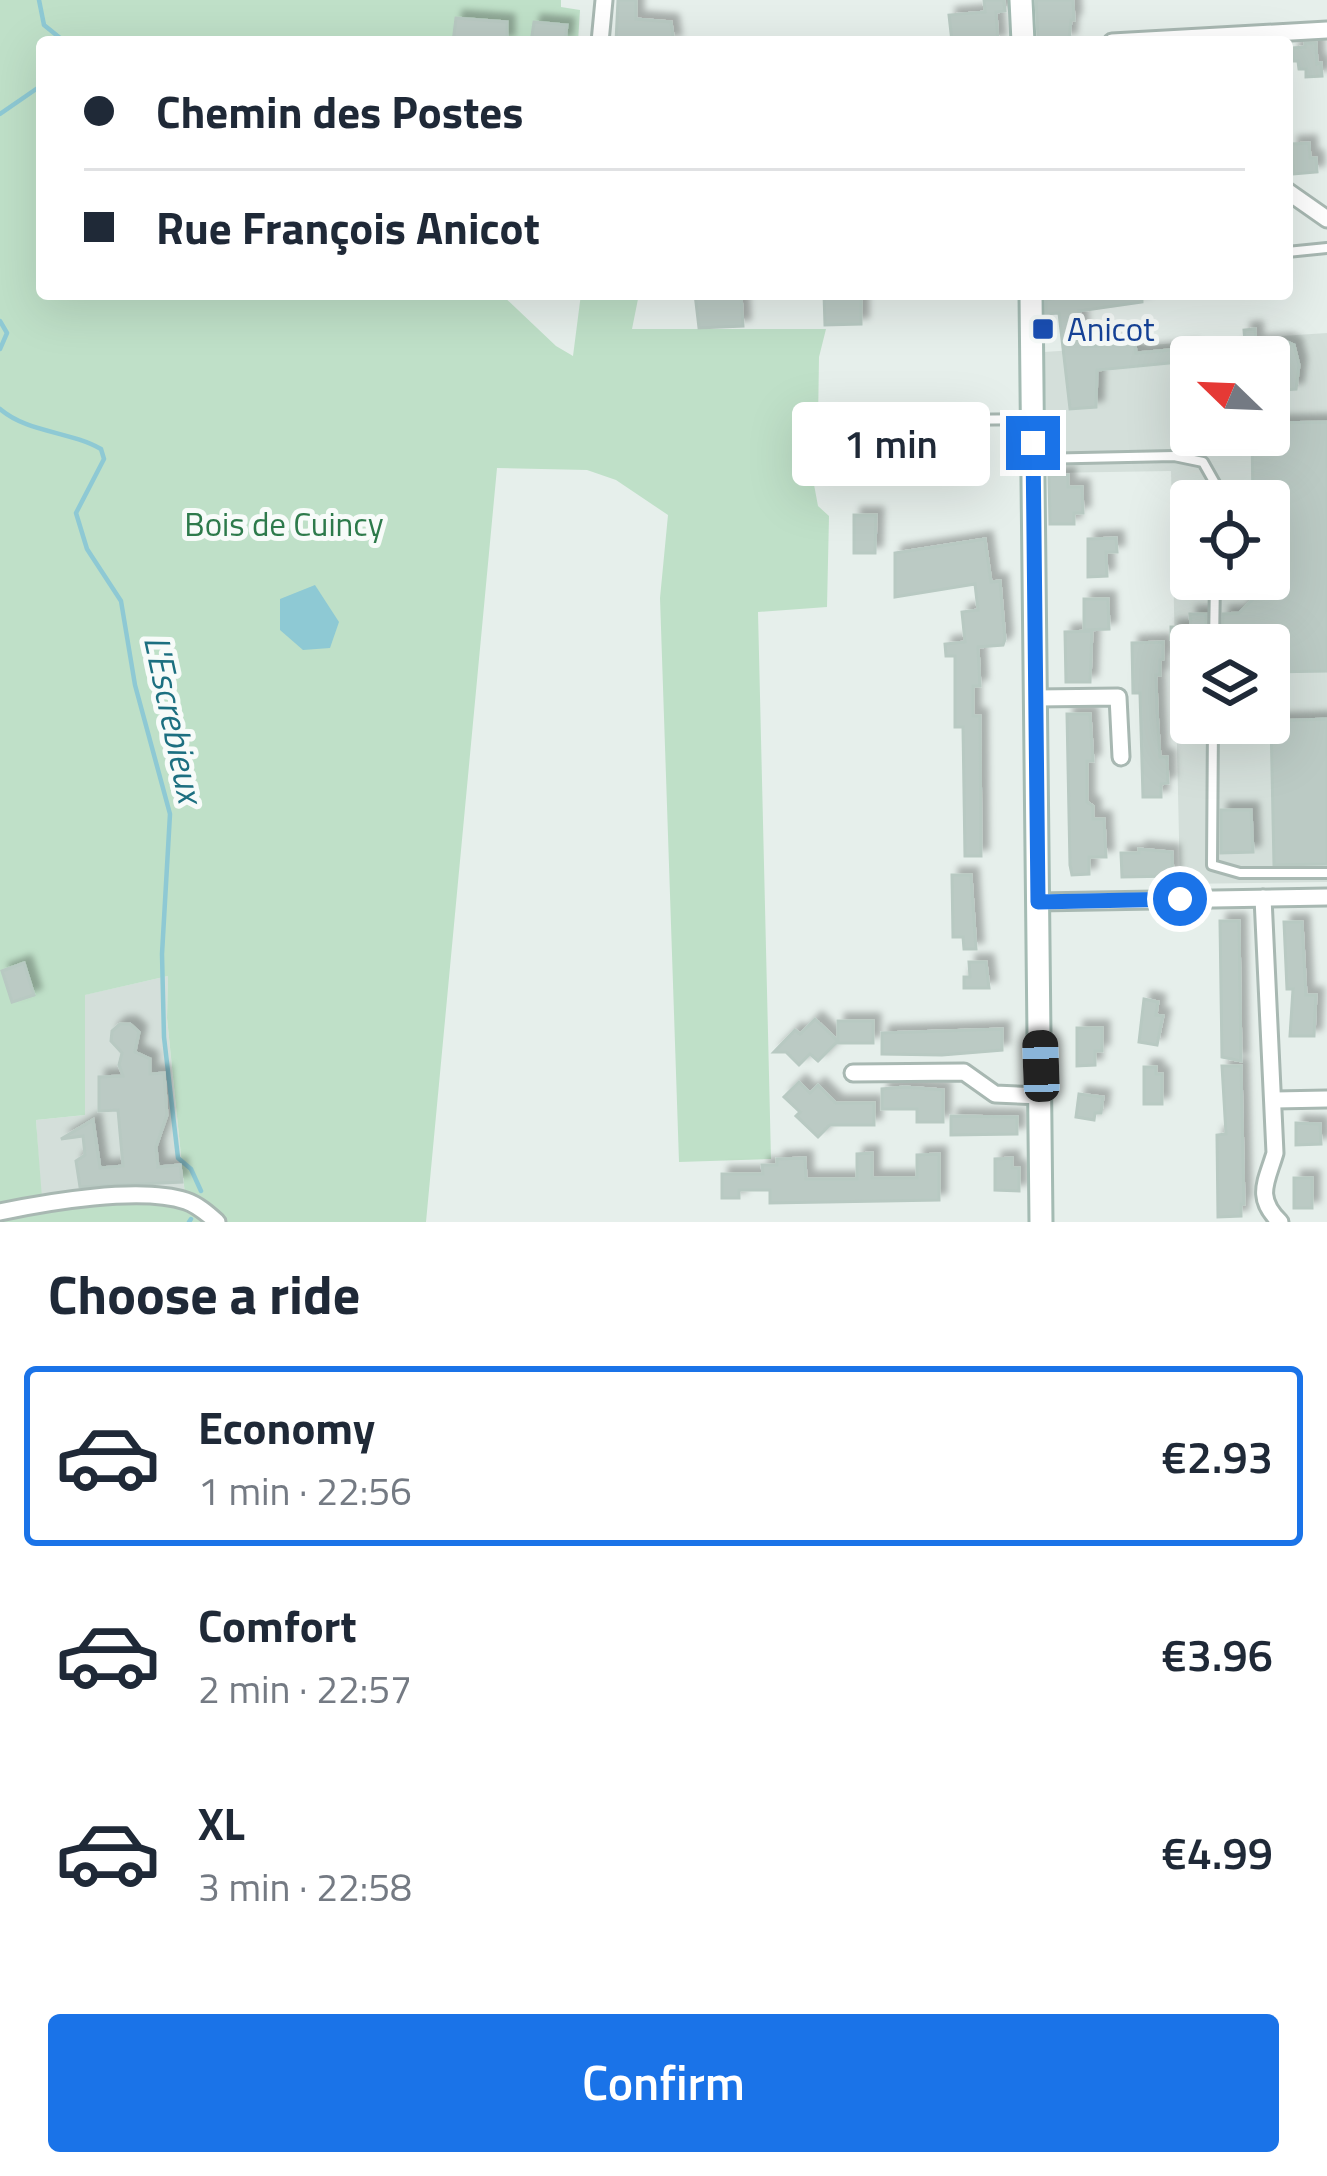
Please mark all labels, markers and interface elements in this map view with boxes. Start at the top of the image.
text: Chemin des Postes [156,77,523,145]
text: Rue François Anicot [156,193,540,261]
place label: Anicot [1067,304,1155,354]
marker: Anicot [1030,316,1056,342]
north arrow [1170,336,1290,456]
map controls [1170,336,1290,744]
callout: 1 min [793,401,991,485]
text: 1 min [844,414,938,473]
route end [1006,416,1060,470]
button: locate [1170,480,1290,600]
park label: Bois de Cuincy [184,499,384,549]
button: layers [1170,624,1290,744]
water label: L'Escrebieux [130,630,220,811]
route start [1153,872,1207,926]
car [1022,1029,1060,1103]
text: Choose a ride [48,1253,360,1335]
text: Economy [198,1393,375,1461]
icon: car [54,1402,162,1510]
text: €2.93 [1161,1422,1273,1490]
text: 1 min · 22:56 [198,1461,412,1520]
text: Comfort [198,1591,357,1659]
icon: car [54,1600,162,1708]
text: €3.96 [1161,1620,1273,1688]
text: 2 min · 22:57 [198,1659,412,1718]
text: XL [198,1789,245,1857]
icon: car [54,1798,162,1906]
text: €4.99 [1161,1818,1273,1886]
text: 3 min · 22:58 [198,1857,412,1916]
button: Confirm [48,2014,1279,2152]

